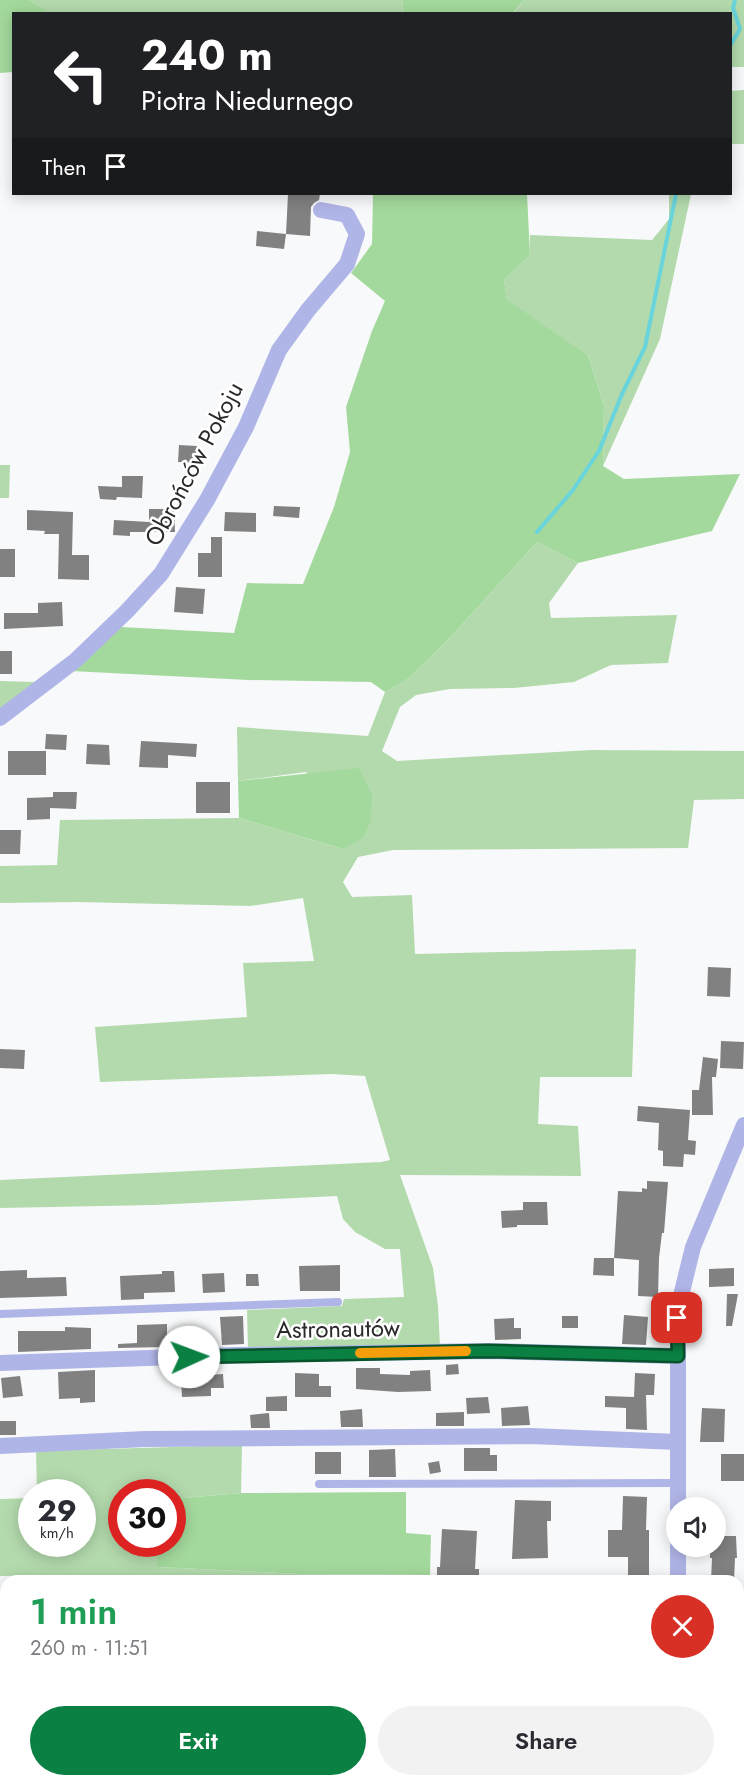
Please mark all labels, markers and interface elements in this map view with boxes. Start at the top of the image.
text: 240 m [141,25,273,86]
icon: left [42,36,120,114]
text: Piotra Niedurnego [141,81,353,120]
icon: arrive [99,150,132,183]
text: Then [42,151,87,183]
street label: Obrońców Pokoju [136,375,252,552]
pin [651,1292,702,1343]
icon: arrive [660,1301,693,1334]
street label: Astronautów [276,1310,401,1347]
position arrow [157,1325,221,1389]
speed limit sign: 30 [108,1479,186,1557]
text: 29 [37,1489,77,1532]
map controls [666,1497,726,1557]
button: sound [666,1497,726,1557]
text: km/h [40,1522,74,1544]
text: 1 min [30,1585,117,1637]
button: close [651,1595,714,1658]
text: 260 m · 11:51 [30,1634,149,1663]
button: Exit [30,1706,366,1775]
button: Share [378,1706,714,1775]

